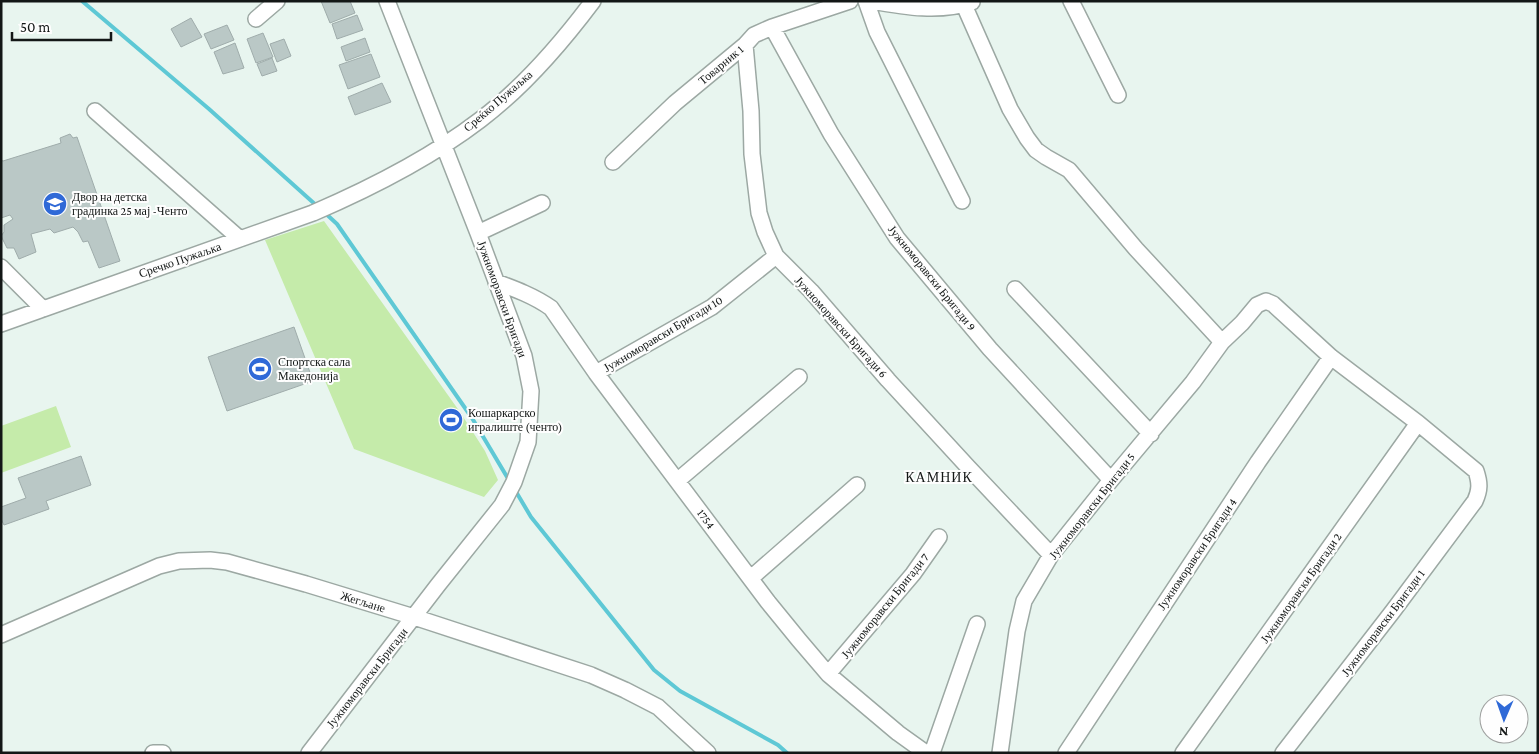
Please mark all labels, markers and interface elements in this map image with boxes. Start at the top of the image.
scale bar [12,10,111,42]
text: 50 m [20,19,50,35]
street label: Товарник 1 [696,42,746,88]
street label: Среќко Пужаљка [461,67,536,135]
place label: Двор на детска градинка 25 мај -Ченто [72,190,187,218]
school or university icon: Двор на детска градинка 25 мај -Ченто [42,191,68,217]
street label: Јужноморавски Бригади 9 [885,222,979,334]
street label: Сречко Пужаљка [137,239,224,281]
street label: Јужноморавски Бригади [474,239,530,360]
street label: Јужноморавски Бригади 6 [792,273,890,381]
street label: Јужноморавски Бригади 10 [601,293,725,375]
place label: Спортска сала Македонија [278,355,351,383]
sports icon: Спортска сала Македонија [247,356,273,382]
place label: Кошаркарско игралиште (ченто) [468,406,563,434]
sports icon: Кошаркарско игралиште (ченто) [438,407,464,433]
street label: Јужноморавски Бригади 5 [1046,450,1138,562]
district label: КАМНИК [905,469,973,485]
street label: Јужноморавски Бригади 4 [1154,495,1240,613]
street label: 1754 [694,506,718,532]
street label: Јужноморавски Бригади 2 [1258,530,1345,646]
street label: Јужноморавски Бригади 7 [838,550,932,661]
street label: Јужноморавски Бригади 1 [1338,567,1428,679]
street label: Жегљане [339,589,387,615]
street label: Јужноморавски Бригади [323,625,411,731]
north arrow [1479,694,1529,744]
text: N [1498,724,1509,740]

